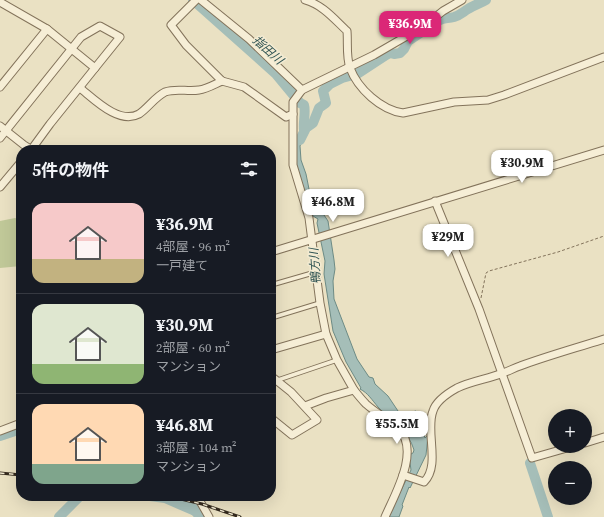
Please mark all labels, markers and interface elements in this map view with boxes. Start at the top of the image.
pin: ¥36.9M [377,11,443,45]
text: ¥36.9M [388,15,432,32]
water label: 指田川 [249,32,288,69]
pin: ¥30.9M [489,150,555,184]
text: ¥30.9M [500,154,544,171]
text: 5件の物件 [32,158,109,182]
icon: filters [238,158,260,180]
pin: ¥46.8M [300,189,366,223]
text: ¥46.8M [311,193,355,210]
text: ¥36.9M [156,212,213,236]
icon: home [64,219,112,267]
pin: ¥29M [424,224,472,258]
text: ¥29M [432,228,464,245]
text: 4部屋 · 96 m² [156,238,230,255]
water label: 鴨方川 [306,245,324,285]
text: 一戸建て [156,257,208,274]
text: ¥30.9M [156,313,213,337]
icon: home [64,320,112,368]
text: 2部屋 · 60 m² [156,339,230,356]
text: マンション [156,358,221,375]
map controls [548,409,592,505]
button: + [548,409,592,453]
pin: ¥55.5M [364,411,430,445]
text: ¥46.8M [156,413,213,437]
text: ¥55.5M [375,415,419,432]
icon: home [64,420,112,468]
text: 3部屋 · 104 m² [156,439,237,456]
text: マンション [156,458,221,475]
button: − [548,461,592,505]

